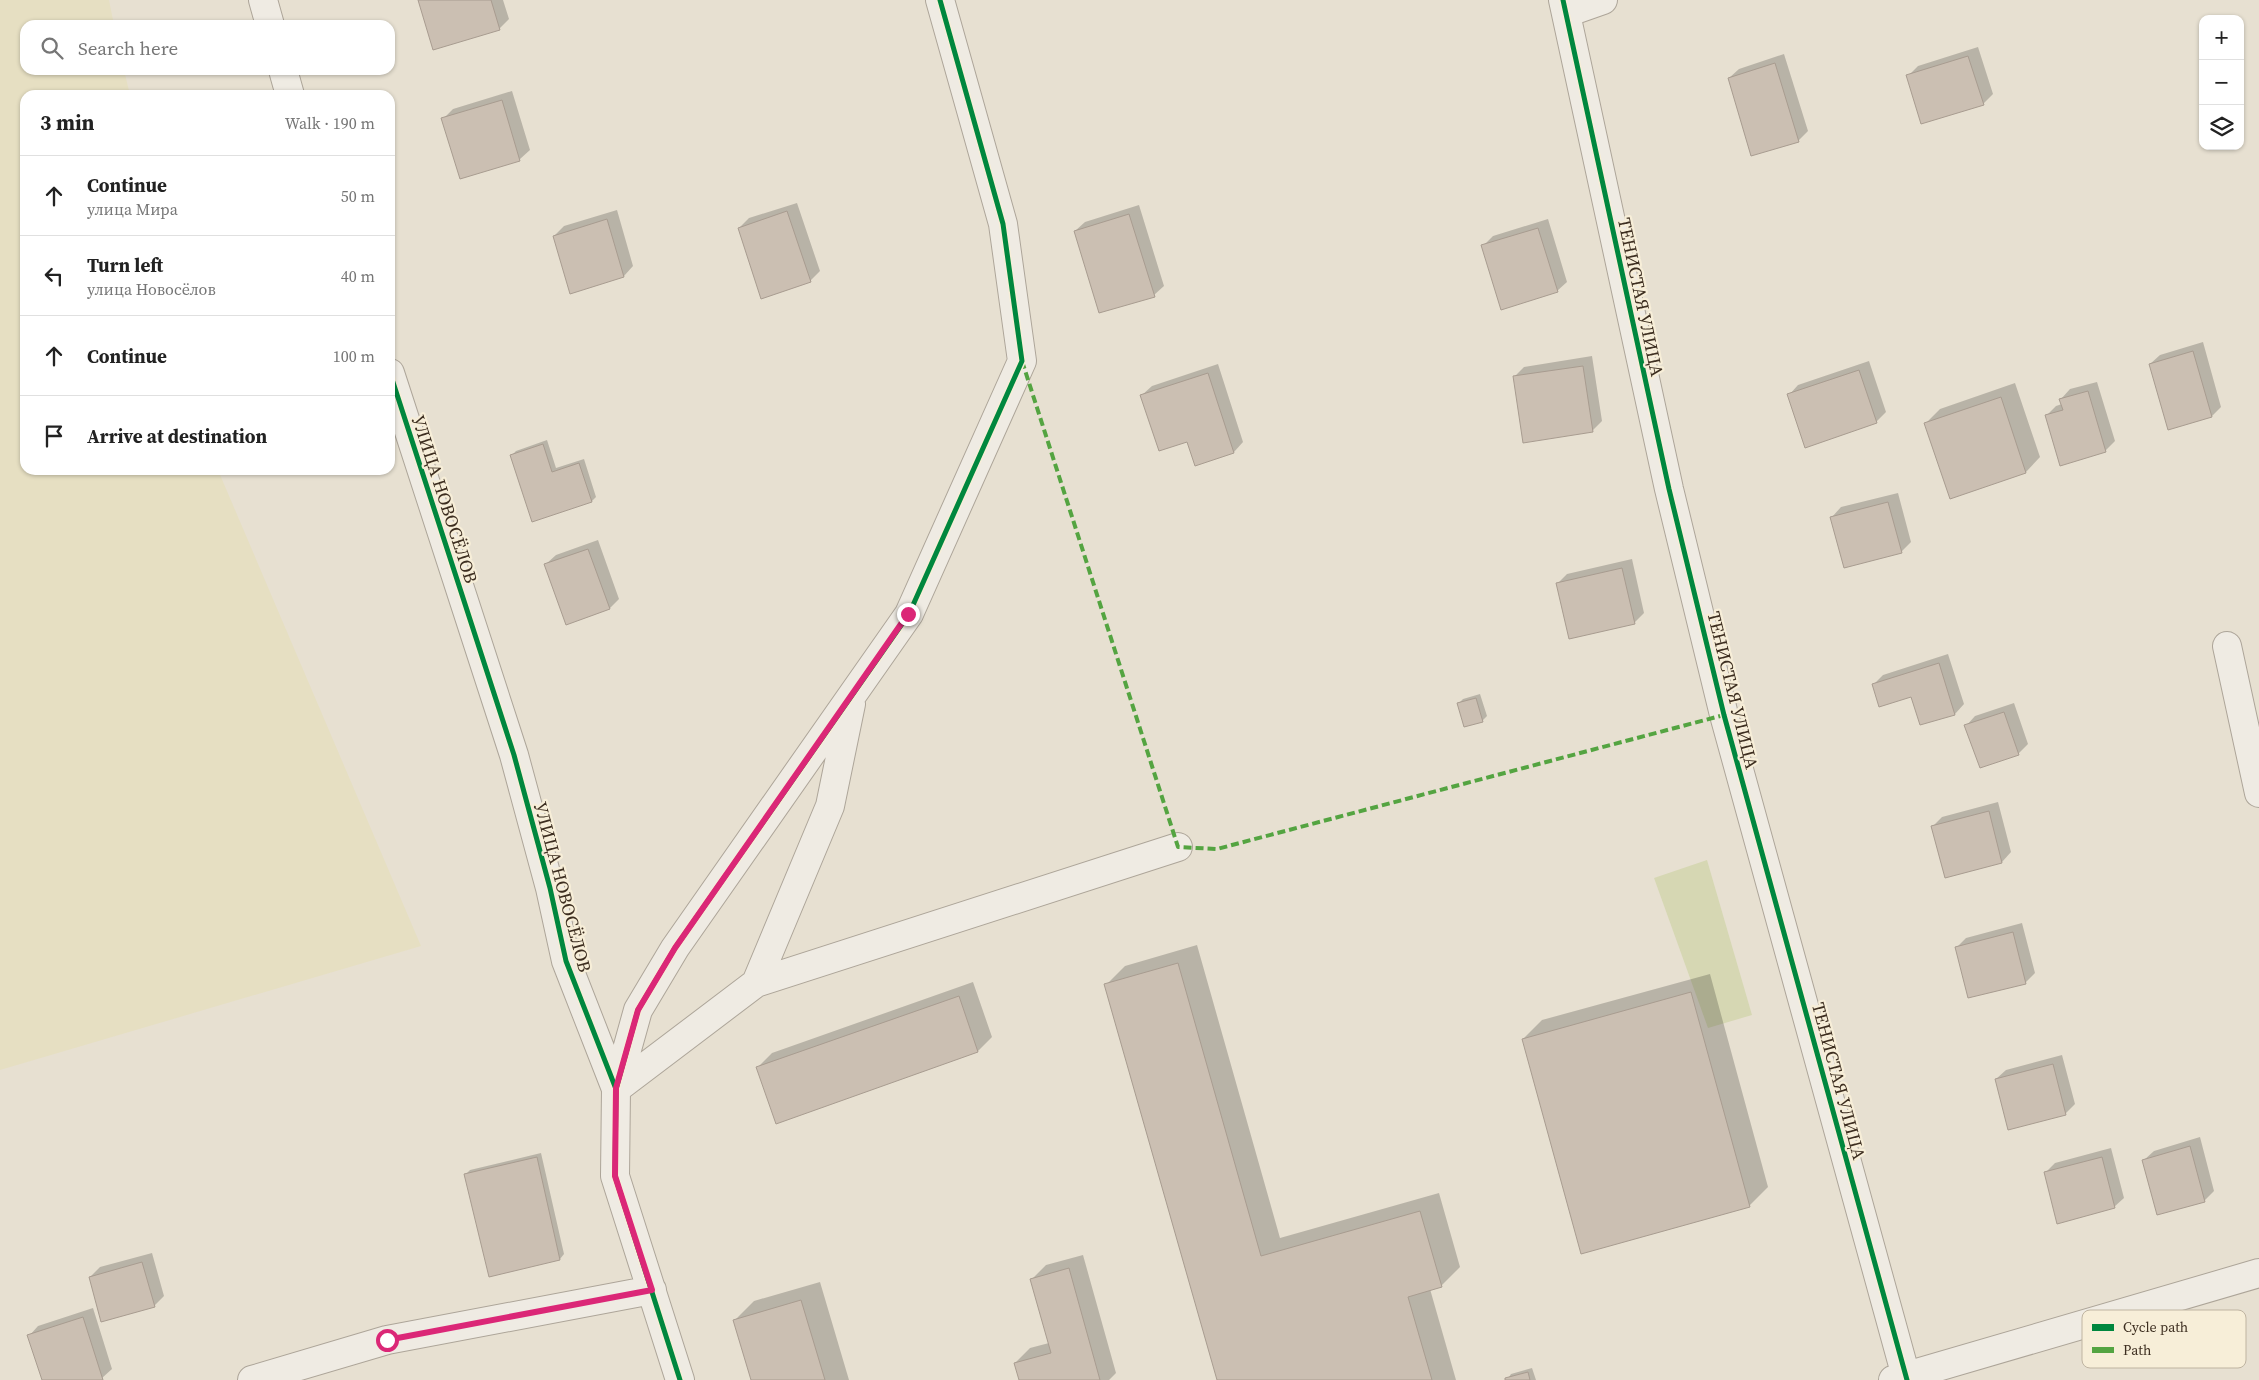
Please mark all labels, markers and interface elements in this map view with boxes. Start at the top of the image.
map controls [2199,15,2244,150]
button: + [2199,15,2244,60]
search box [20,20,395,75]
icon: search [38,34,66,62]
text: Search here [78,35,178,61]
button: − [2199,60,2244,105]
button: layers [2199,105,2244,150]
text: 3 min [40,108,95,137]
text: Walk · 190 m [285,112,375,134]
text: Continue [87,172,167,198]
icon: ahead [40,182,68,210]
text: 50 m [341,185,375,207]
text: улица Мира [87,198,178,220]
street label: ТЕНИСТАЯ УЛИЦА [1612,215,1670,379]
text: Turn left [87,252,163,278]
icon: left [40,262,68,290]
text: 40 m [341,265,375,287]
text: улица Новосёлов [87,278,216,300]
icon: ahead [40,342,68,370]
text: Continue [87,343,167,369]
text: 100 m [333,345,375,367]
street label: УЛИЦА НОВОСЁЛОВ [406,412,484,586]
icon: arrive [40,422,68,450]
text: Arrive at destination [87,423,267,449]
route end [897,603,920,626]
street label: ТЕНИСТАЯ УЛИЦА [1701,609,1765,772]
street label: УЛИЦА НОВОСЁЛОВ [528,799,598,975]
street label: ТЕНИСТАЯ УЛИЦА [1806,1000,1872,1162]
legend [2082,1310,2246,1368]
text: Cycle path [2123,1317,2188,1337]
route start [376,1329,399,1352]
text: Path [2123,1340,2151,1360]

